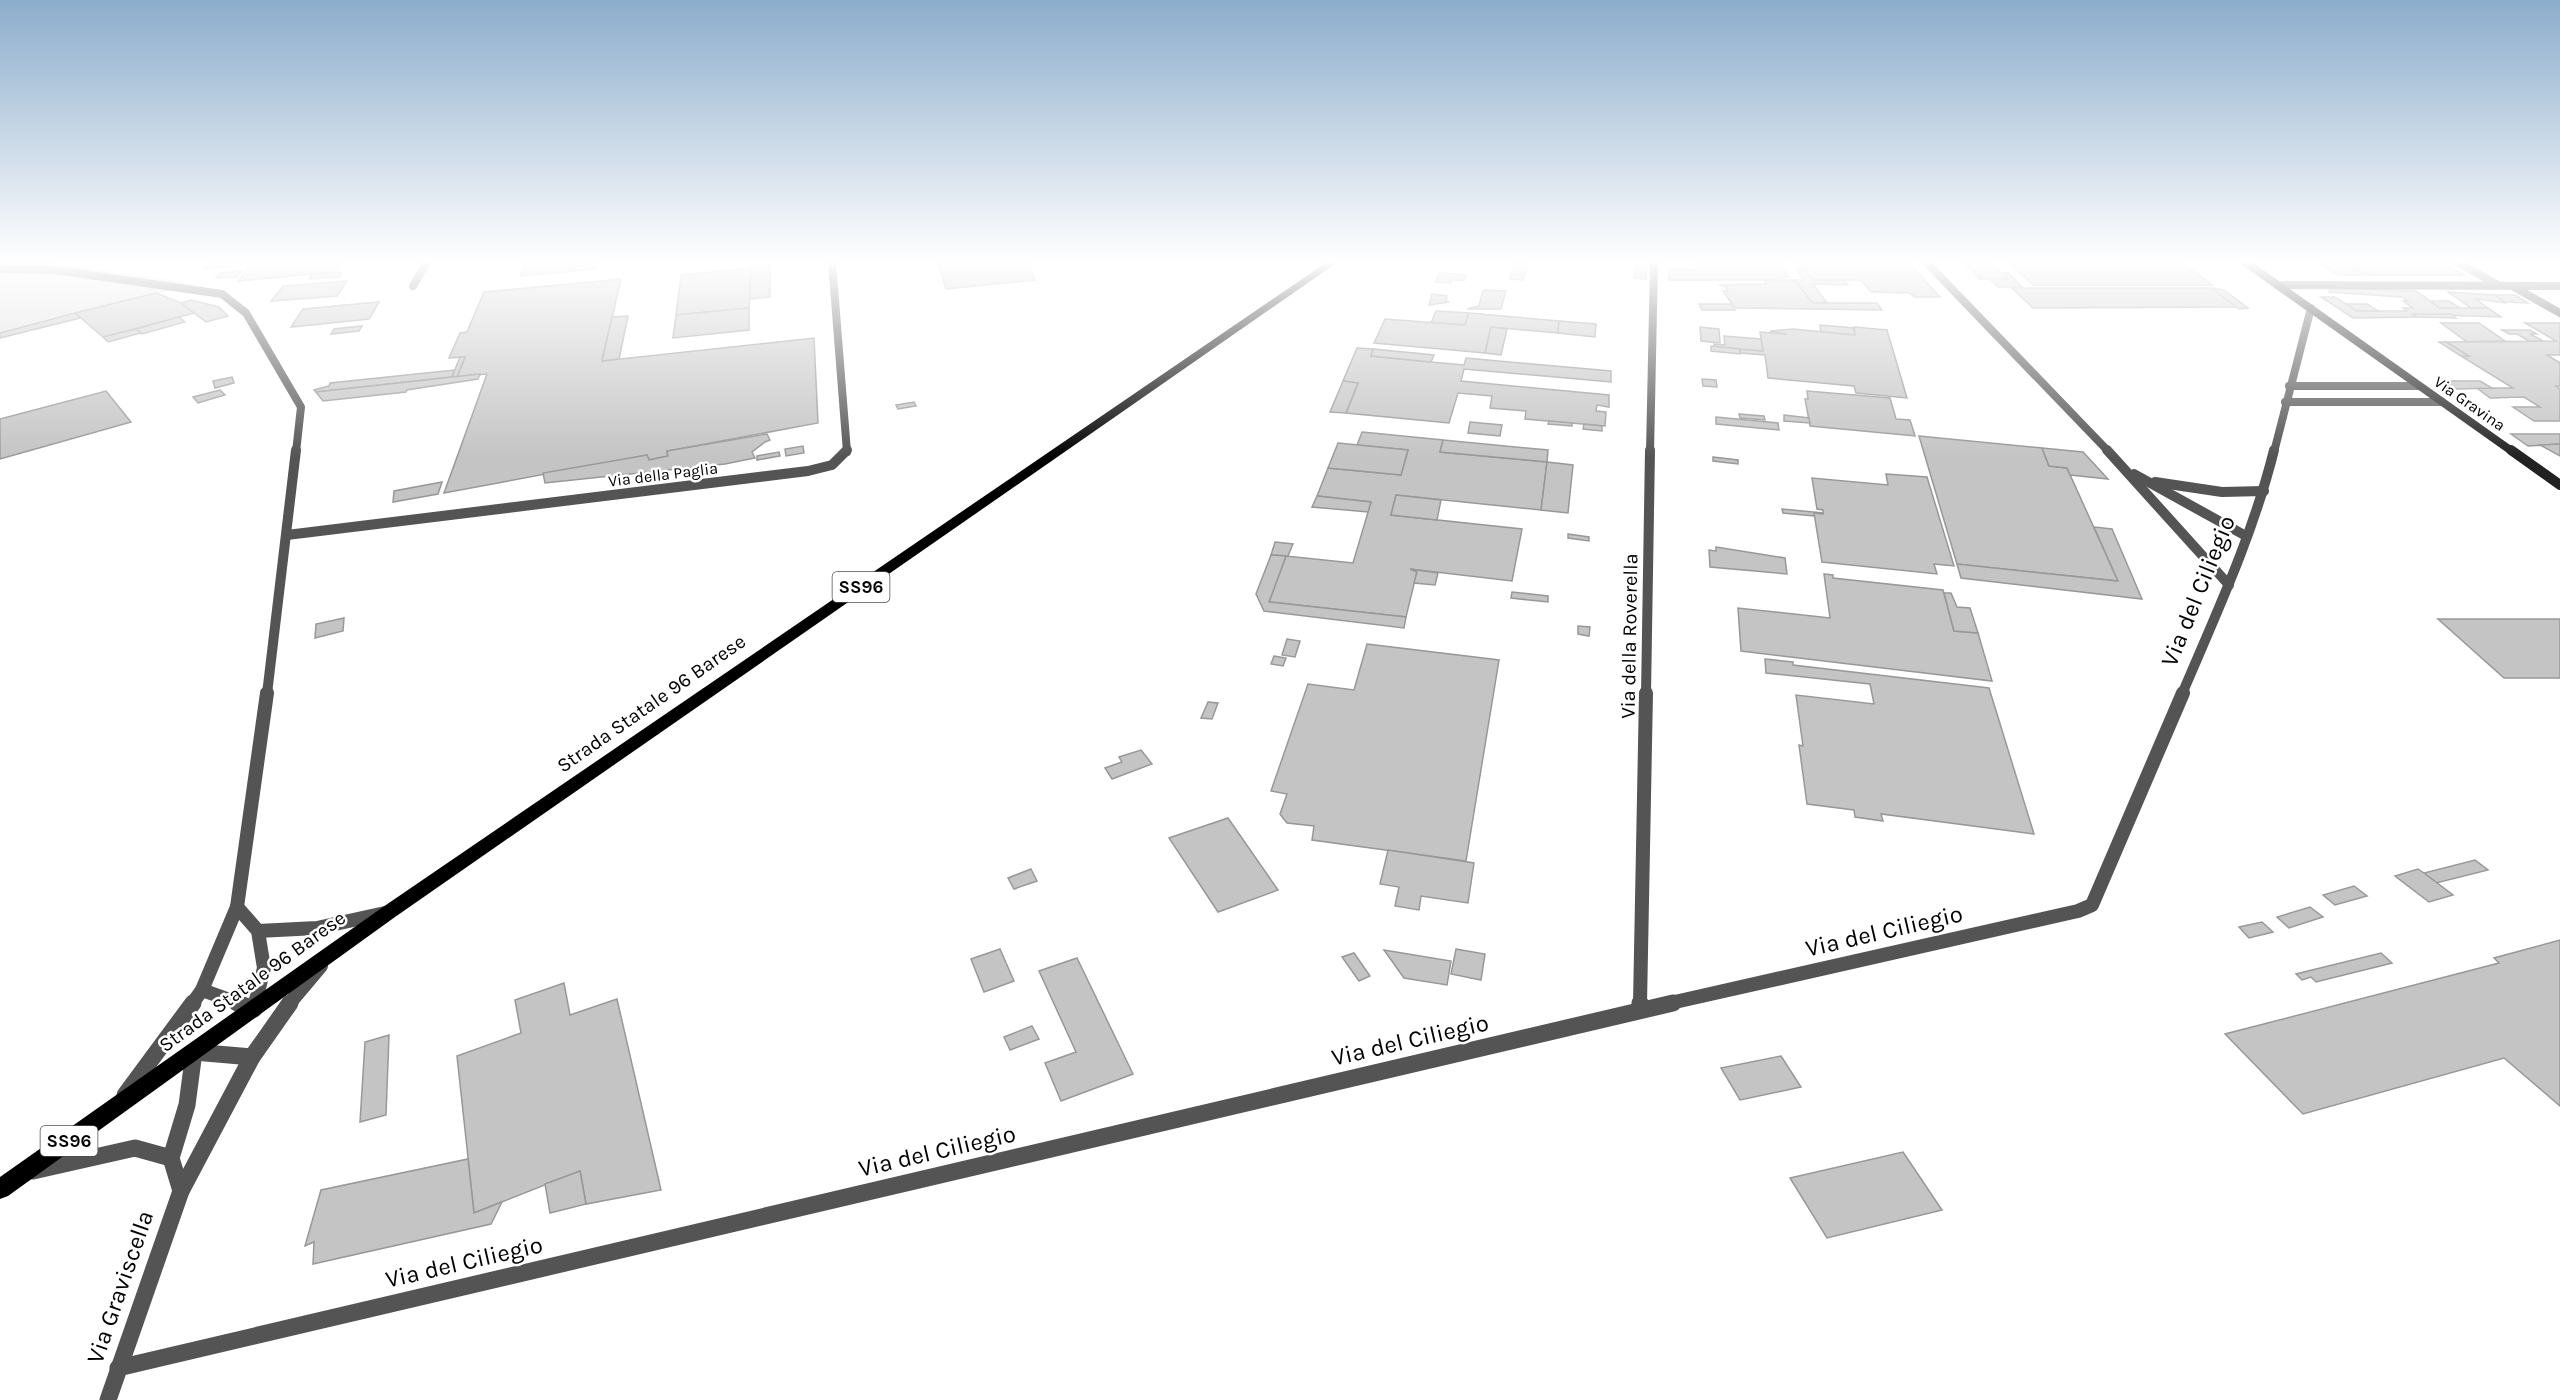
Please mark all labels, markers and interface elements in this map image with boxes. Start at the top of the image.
street label: Via Gravina [2430,372,2509,435]
street label: Via della Paglia [607,458,719,491]
street label: Via del Ciliegio [2155,511,2241,671]
street label: Via della Roverella [1617,553,1642,719]
road number: SS96 [832,572,890,602]
street label: Strada Statale 96 Barese [553,630,750,777]
street label: Via del Ciliegio [1803,899,1965,963]
street label: Strada Statale 96 Barese [155,906,350,1057]
street label: Via del Ciliegio [1329,1008,1491,1072]
street label: Via del Ciliegio [856,1119,1018,1183]
road number: SS96 [40,1126,98,1156]
street label: Via Graviscella [81,1207,159,1367]
street label: Via del Ciliegio [383,1230,545,1294]

